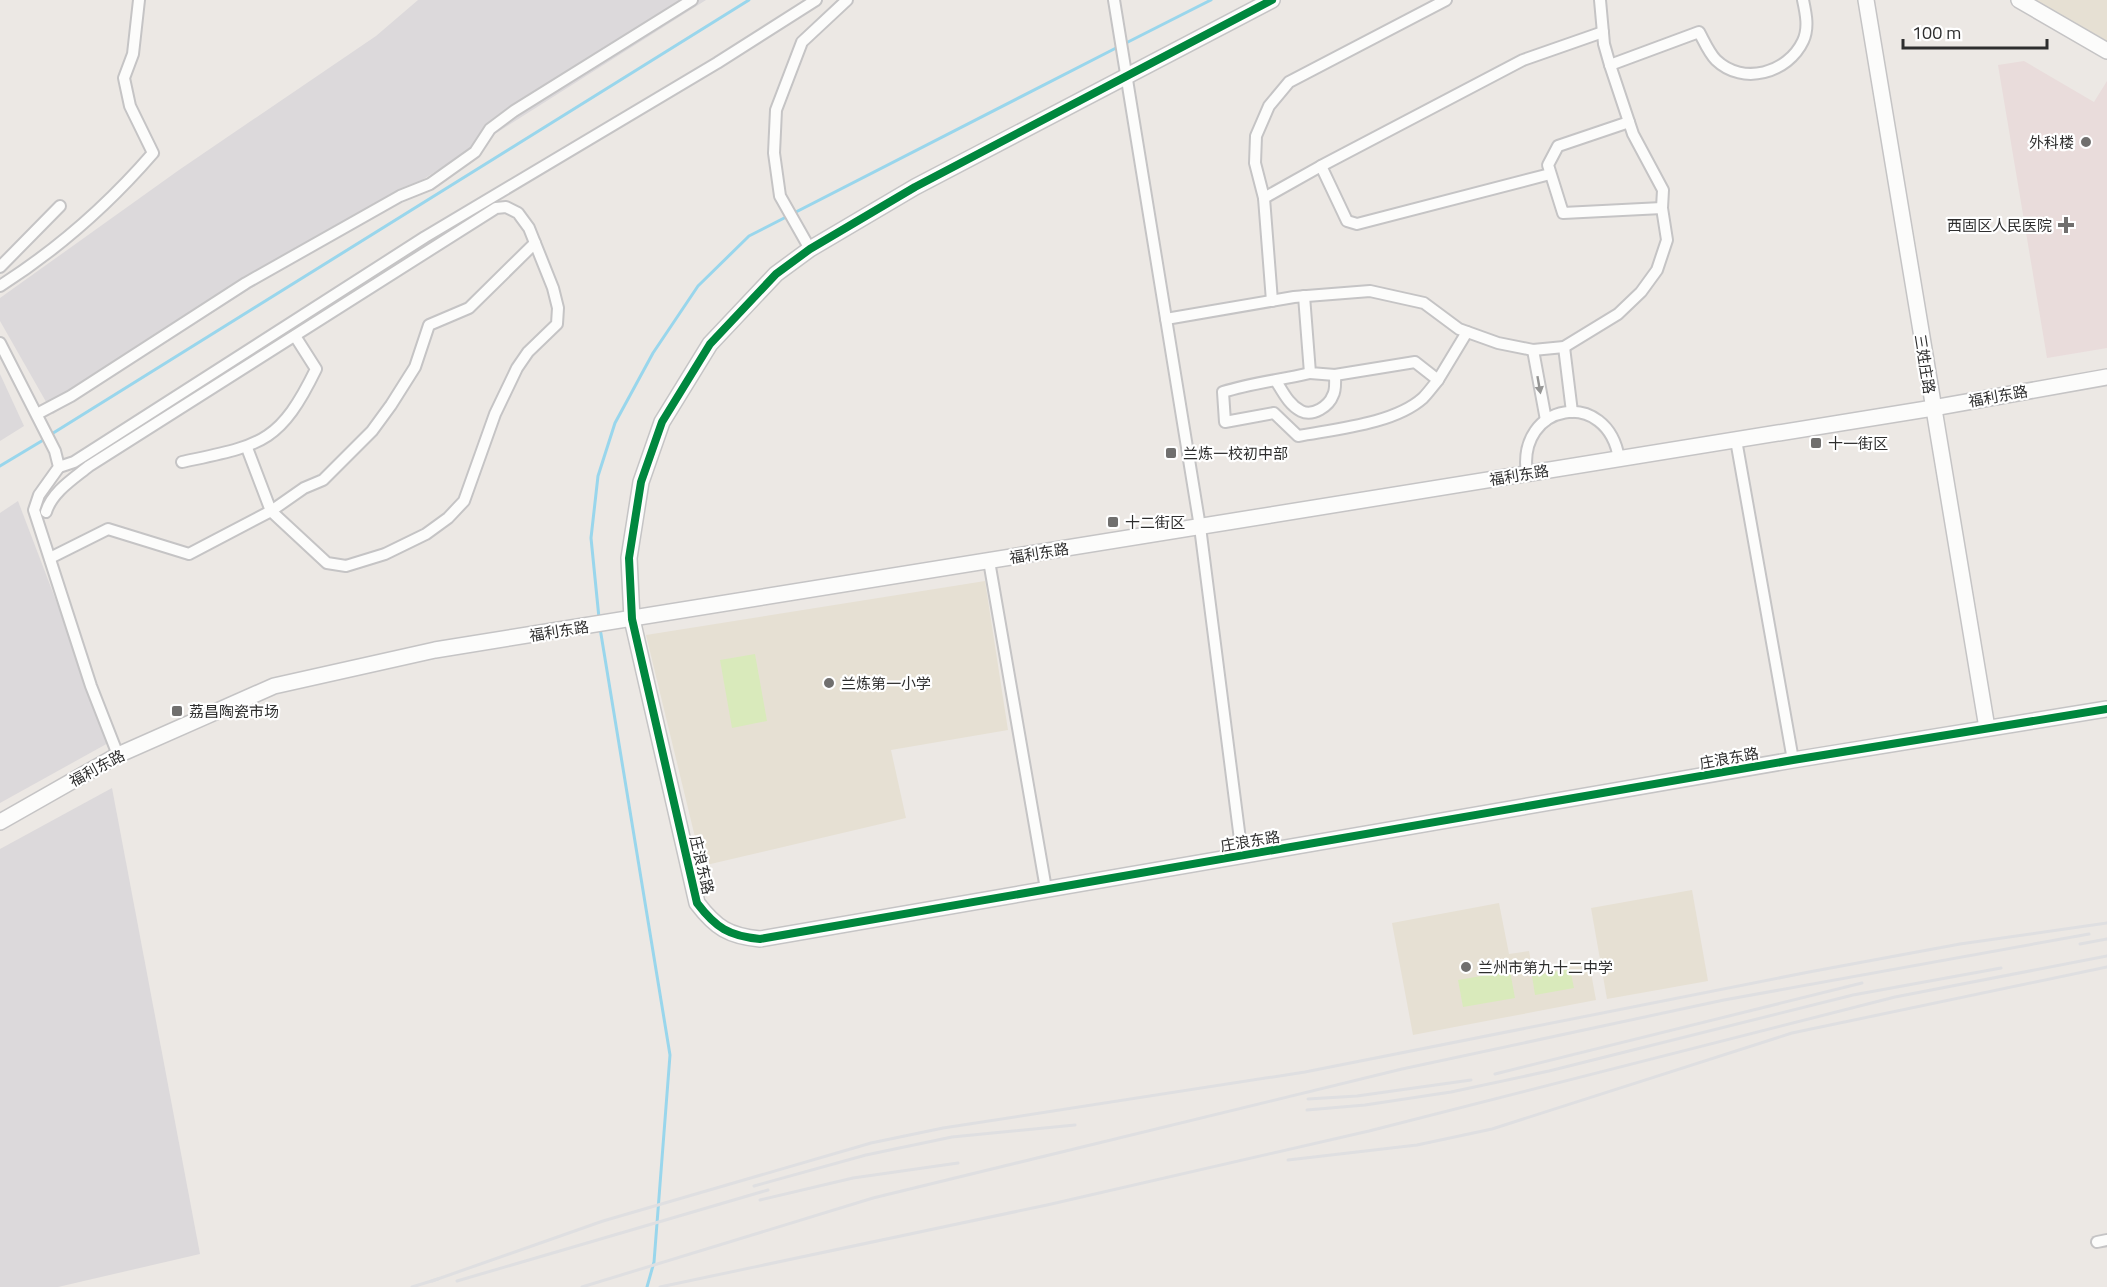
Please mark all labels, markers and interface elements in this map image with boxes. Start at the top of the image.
scale bar [1903,12,2047,50]
text: 100 m [1912,19,1961,46]
place label: 外科楼 [2029,131,2074,154]
marker: 外科楼 [2079,135,2093,149]
place label: 西固区人民医院 [1947,214,2052,237]
marker: 西固区人民医院 [2057,216,2075,234]
street label: 三姓庄路 [1909,333,1941,395]
one-way arrow [1535,376,1544,395]
street label: 福利东路 [1966,379,2030,413]
place label: 十一街区 [1828,432,1888,455]
marker: 十一街区 [1809,436,1823,450]
place label: 兰炼一校初中部 [1183,442,1288,465]
marker: 兰炼一校初中部 [1164,446,1178,460]
street label: 福利东路 [1488,459,1550,491]
place label: 十二街区 [1125,511,1185,534]
marker: 十二街区 [1106,515,1120,529]
street label: 福利东路 [1008,537,1070,569]
street label: 福利东路 [528,615,590,647]
place label: 兰炼第一小学 [841,672,931,695]
marker: 兰炼第一小学 [822,676,836,690]
place label: 荔昌陶瓷市场 [189,700,279,723]
marker: 荔昌陶瓷市场 [170,704,184,718]
street label: 庄浪东路 [1697,741,1761,775]
street label: 福利东路 [65,744,129,792]
street label: 庄浪东路 [1219,825,1281,857]
street label: 庄浪东路 [684,833,720,897]
place label: 兰州市第九十二中学 [1478,956,1613,979]
marker: 兰州市第九十二中学 [1459,960,1473,974]

